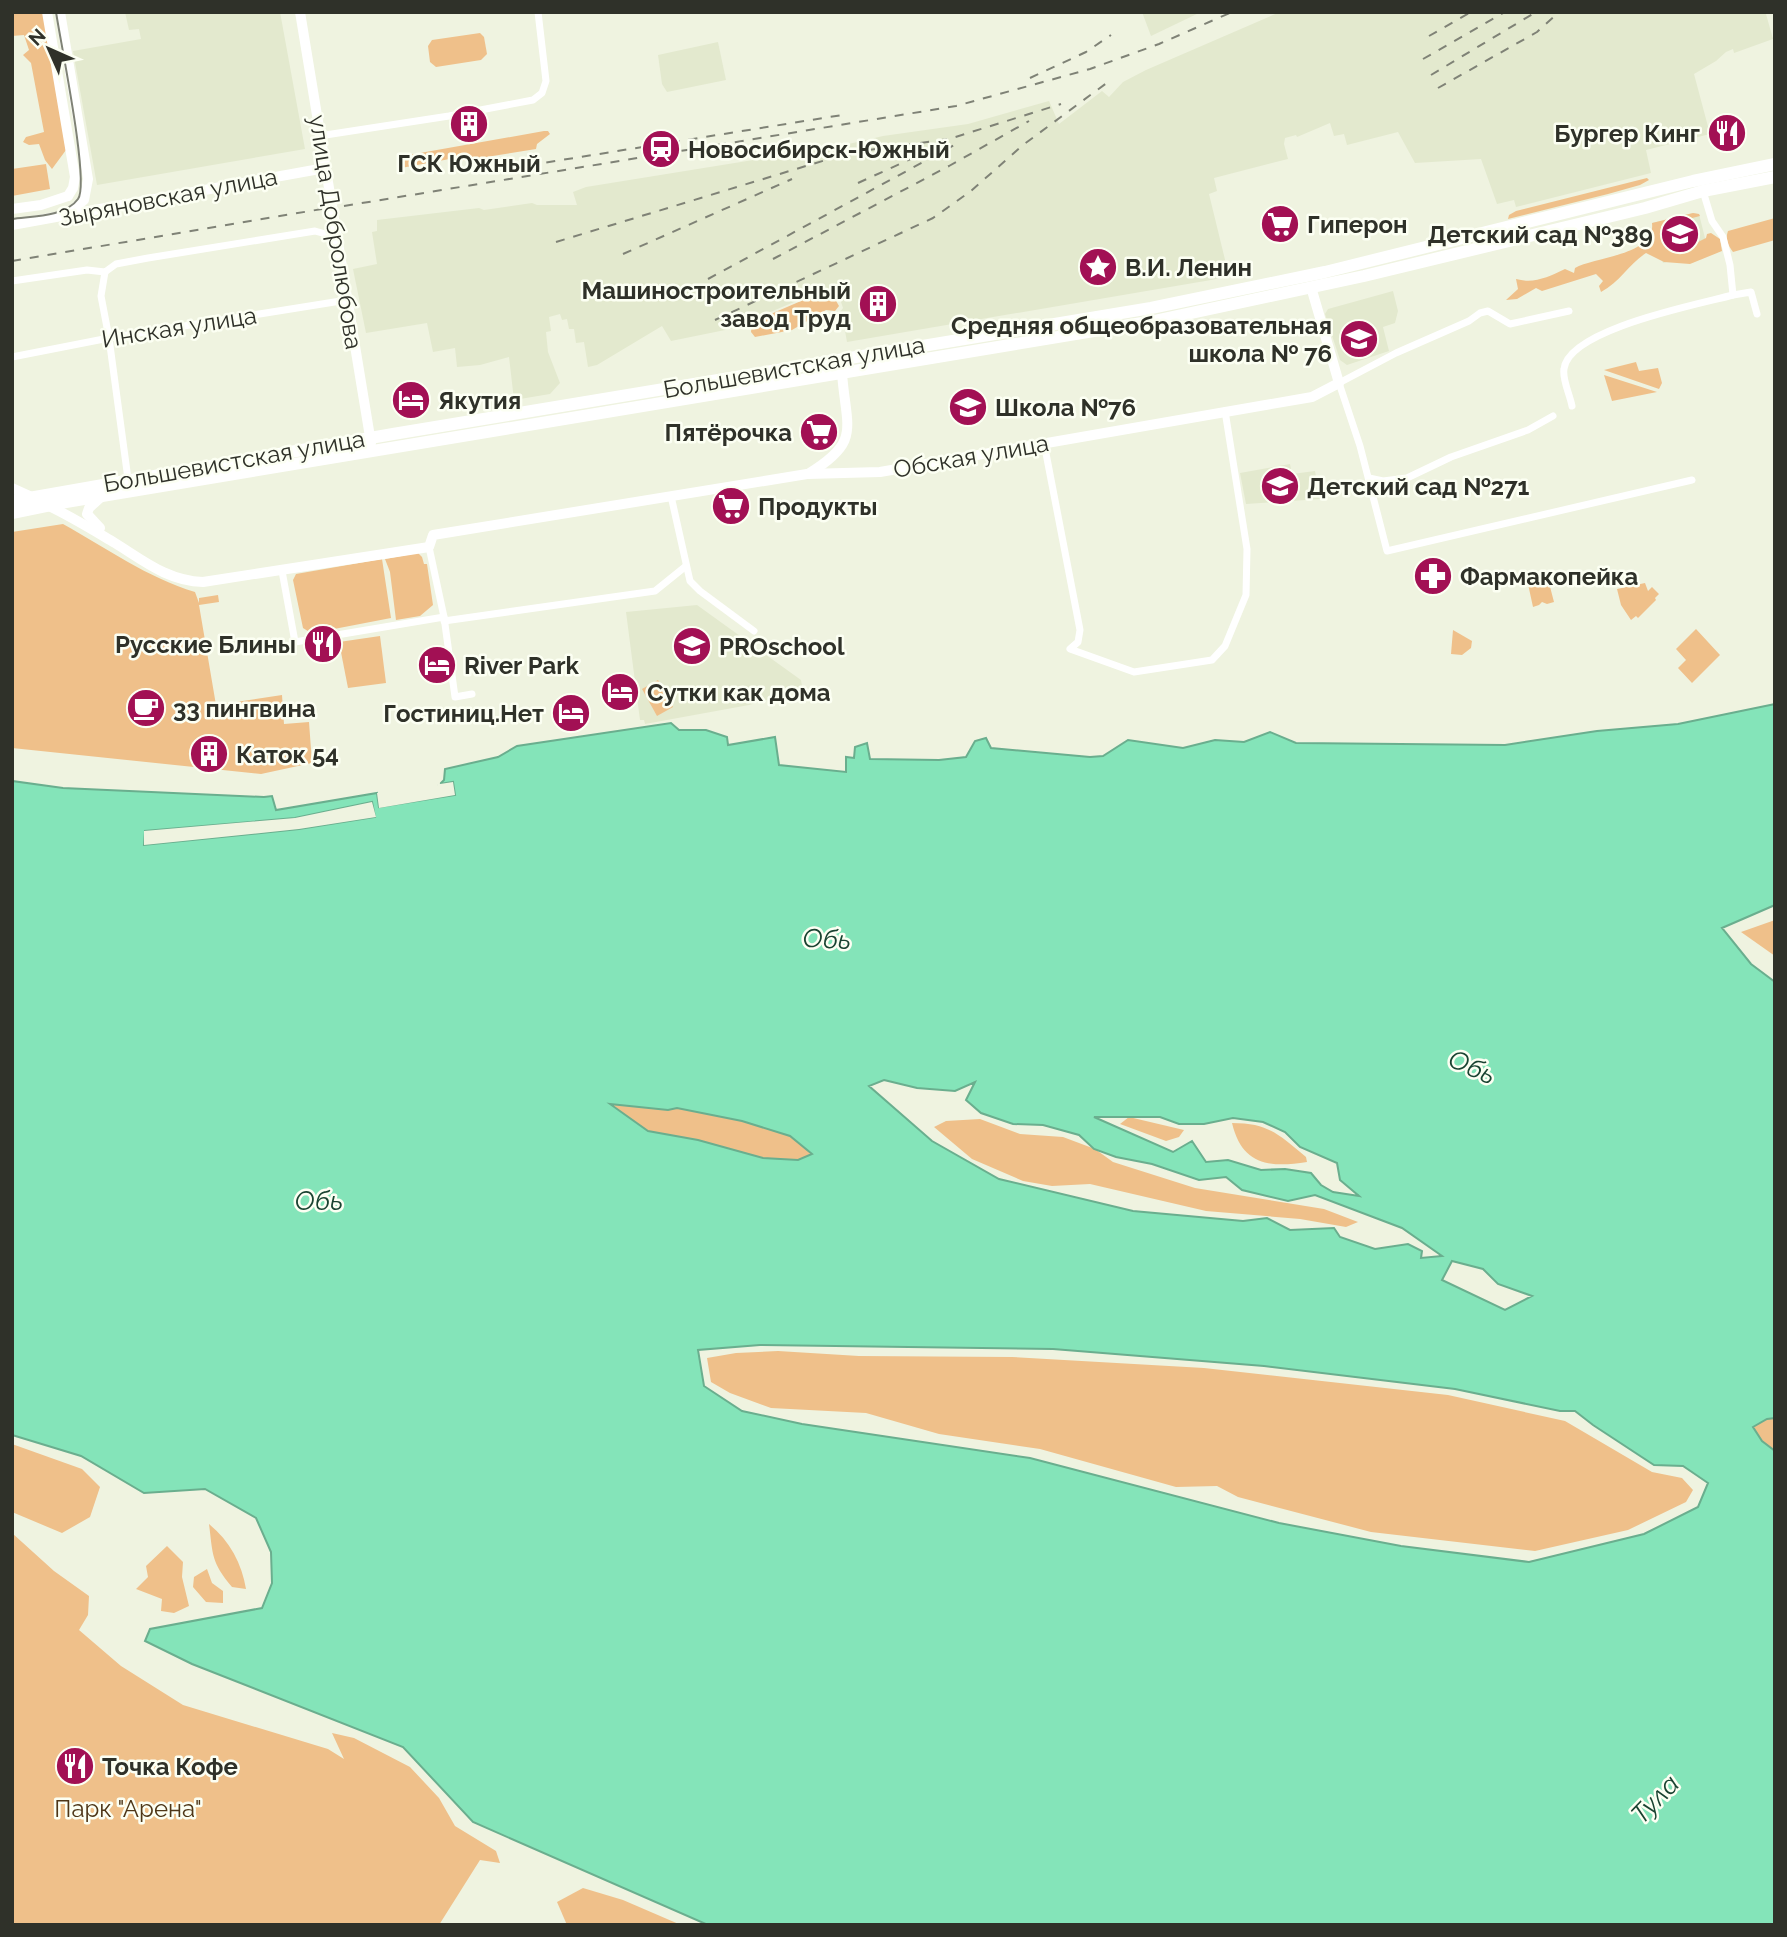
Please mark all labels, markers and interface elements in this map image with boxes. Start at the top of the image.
north arrow [14,14,84,84]
text: N [24,24,50,50]
building icon: ГСК Южный [448,103,490,145]
restaurant icon: Бургер Кинг [1706,112,1748,154]
street label: улица Добролюбова [303,113,369,351]
place label: Бургер Кинг [1554,119,1700,148]
station icon: Новосибирск-Южный [640,128,682,170]
place label: Новосибирск-Южный [688,135,950,164]
place label: ГСК Южный [397,149,541,178]
street label: Зыряновская улица [56,162,280,232]
supermarket icon: Гиперон [1259,203,1301,245]
place label: Гиперон [1307,210,1407,239]
school or university icon: Детский сад №389 [1659,213,1701,255]
place label: Детский сад №389 [1427,220,1653,249]
place icon: В.И. Ленин [1077,246,1119,288]
place label: В.И. Ленин [1125,253,1252,282]
place label: Машиностроительный завод Труд [582,276,851,333]
building icon: Машиностроительный завод Труд [857,283,899,325]
street label: Инская улица [99,300,259,354]
place label: Средняя общеобразовательная школа № 76 [951,311,1332,368]
school or university icon: Средняя общеобразовательная школа № 76 [1338,318,1380,360]
street label: Большевистская улица [661,330,927,404]
hotel icon: Якутия [390,379,432,421]
place label: Якутия [438,386,521,415]
school or university icon: Школа №76 [947,386,989,428]
place label: Школа №76 [995,393,1136,422]
supermarket icon: Пятёрочка [798,411,840,453]
place label: Пятёрочка [665,418,792,447]
street label: Большевистская улица [101,424,367,498]
street label: Обская улица [891,428,1051,484]
school or university icon: Детский сад №271 [1259,465,1301,507]
place label: Детский сад №271 [1307,472,1530,501]
supermarket icon: Продукты [710,485,752,527]
place label: Продукты [758,492,877,521]
pharmacy icon: Фармакопейка [1412,555,1454,597]
place label: Фармакопейка [1460,562,1638,591]
restaurant icon: Русские Блины [302,623,344,665]
school or university icon: PROschool [671,625,713,667]
place label: Русские Блины [115,630,296,659]
place label: PROschool [719,632,845,661]
hotel icon: River Park [416,644,458,686]
place label: River Park [464,651,579,680]
hotel icon: Сутки как дома [599,671,641,713]
place label: Сутки как дома [647,678,831,707]
cafe icon: 33 пингвина [125,687,167,729]
hotel icon: Гостиниц.Нет [550,692,592,734]
place label: 33 пингвина [173,694,316,723]
place label: Гостиниц.Нет [383,699,544,728]
building icon: Каток 54 [188,733,230,775]
place label: Каток 54 [236,740,339,769]
water label: Обь [802,923,852,955]
water label: Обь [1444,1043,1500,1091]
water label: Обь [295,1186,343,1216]
restaurant icon: Точка Кофе [54,1745,96,1787]
place label: Точка Кофе [102,1752,238,1781]
water label: Тула [1625,1769,1685,1829]
park label: Парк "Арена" [54,1794,202,1823]

